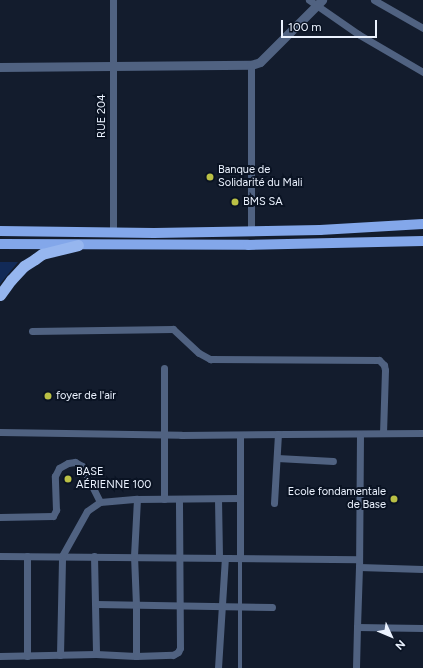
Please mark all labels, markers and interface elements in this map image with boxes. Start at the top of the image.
scale bar [283,12,379,38]
text: 100 m [288,20,322,34]
street label: RUE 204 [95,94,109,138]
place label: Banque de Solidarité du Mali [218,164,302,190]
marker: Banque de Solidarité du Mali [205,172,215,182]
place label: BMS SA [243,195,283,209]
marker: BMS SA [230,197,240,207]
place label: foyer de l'air [56,389,116,403]
marker: foyer de l'air [43,391,53,401]
place label: BASE AÉRIENNE 100 [76,466,151,492]
marker: BASE AÉRIENNE 100 [63,474,73,484]
place label: Ecole fondamentale de Base [288,486,386,512]
marker: Ecole fondamentale de Base [389,494,399,504]
north arrow [371,616,411,656]
text: N [392,637,408,652]

